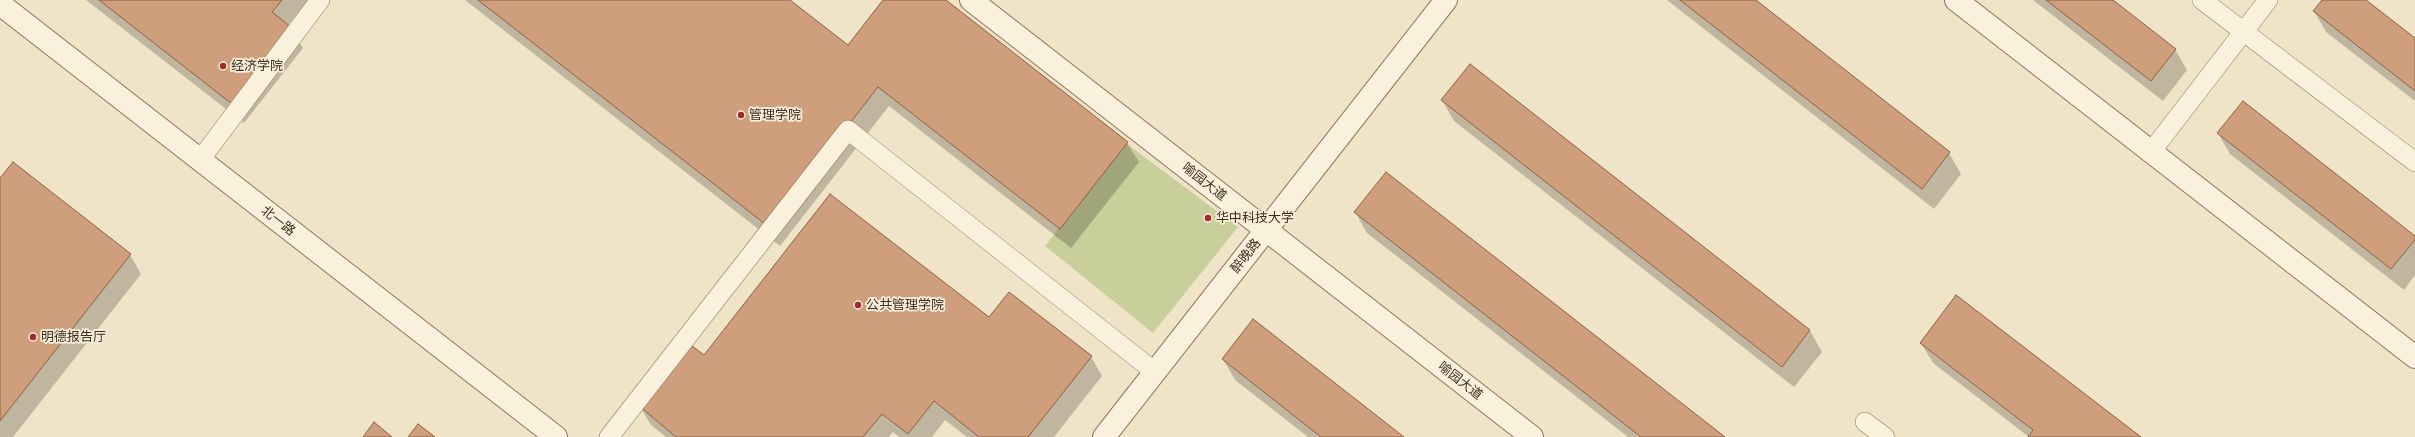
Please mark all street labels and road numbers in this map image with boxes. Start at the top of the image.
street label: 喻园大道 [1179,160,1229,204]
street label: 北一路 [258,203,298,239]
street label: 醉晚路 [1228,236,1264,276]
street label: 喻园大道 [1435,359,1485,403]

